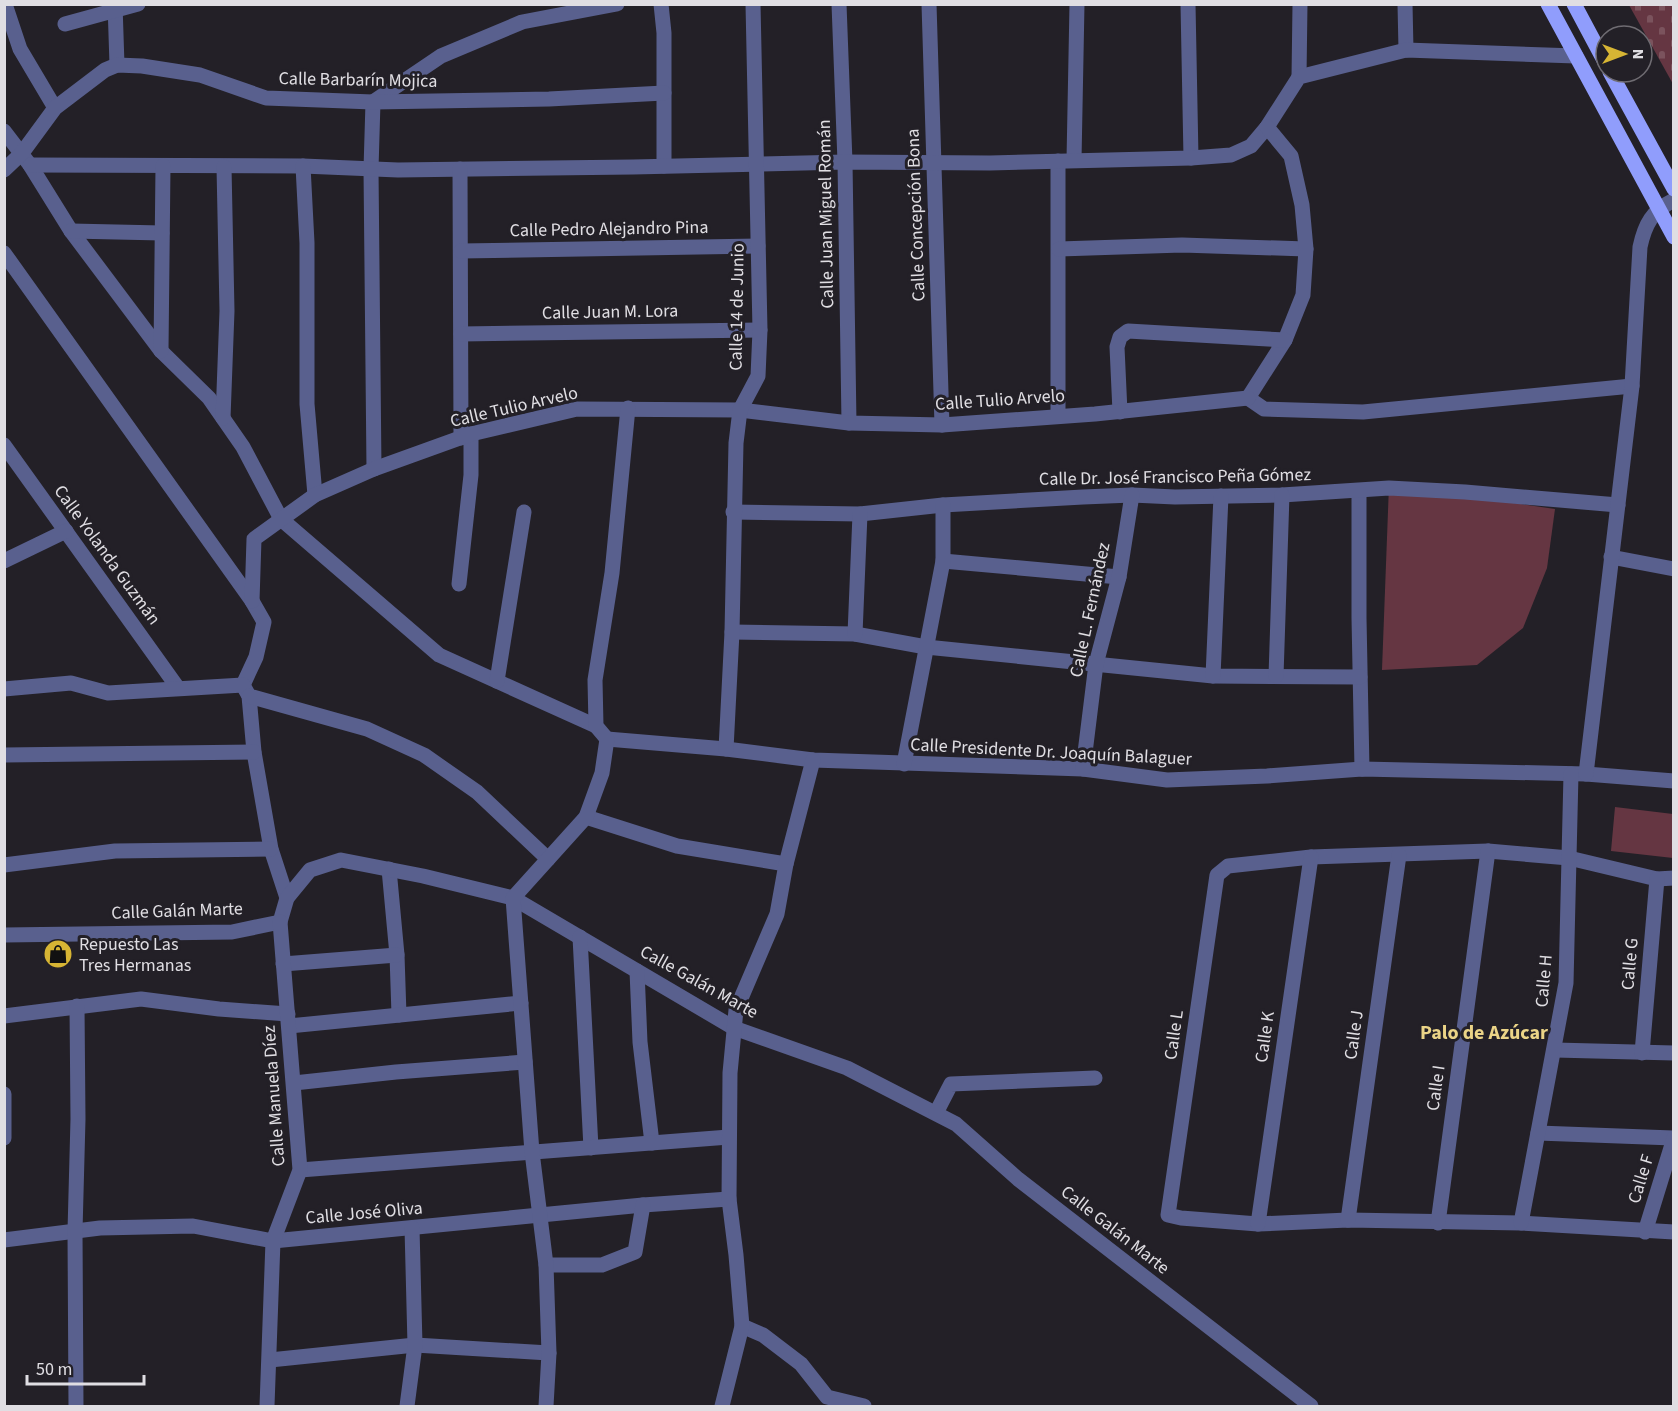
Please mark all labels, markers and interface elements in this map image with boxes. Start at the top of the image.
north arrow [1594,24,1654,84]
text: N [1627,49,1649,59]
street label: Calle Barbarín Mojica [278,66,438,94]
street label: Calle Juan Miguel Román [812,119,840,309]
street label: Calle Concepción Bona [900,128,932,302]
street label: Calle Pedro Alejandro Pina [509,215,709,243]
street label: Calle 14 de Junio [723,243,751,371]
street label: Calle Juan M. Lora [542,298,678,326]
street label: Calle Tulio Arvelo [448,380,580,434]
street label: Calle Tulio Arvelo [934,383,1066,417]
street label: Calle Dr. José Francisco Peña Gómez [1039,462,1312,492]
street label: Calle Yolanda Guzmán [48,480,166,630]
street label: Calle L. Fernández [1064,540,1117,680]
street label: Calle Presidente Dr. Joaquín Balaguer [910,732,1193,772]
street label: Calle Galán Marte [111,896,243,926]
place label: Repuesto Las Tres Hermanas [79,932,191,978]
street label: Calle G [1615,937,1645,991]
shop icon: Repuesto Las Tres Hermanas [42,938,74,970]
street label: Calle Galán Marte [635,939,763,1025]
street label: Calle H [1529,954,1559,1008]
street label: Calle L [1158,1008,1190,1061]
street label: Calle K [1249,1009,1281,1064]
street label: Calle J [1338,1009,1370,1061]
district label: Palo de Azúcar [1420,1019,1548,1047]
street label: Calle Manuela Díez [257,1024,291,1167]
street label: Calle I [1420,1064,1452,1112]
street label: Calle F [1622,1151,1660,1207]
street label: Calle Galán Marte [1055,1180,1175,1280]
street label: Calle José Oliva [304,1195,424,1231]
scale bar [27,1348,144,1386]
text: 50 m [36,1357,72,1382]

